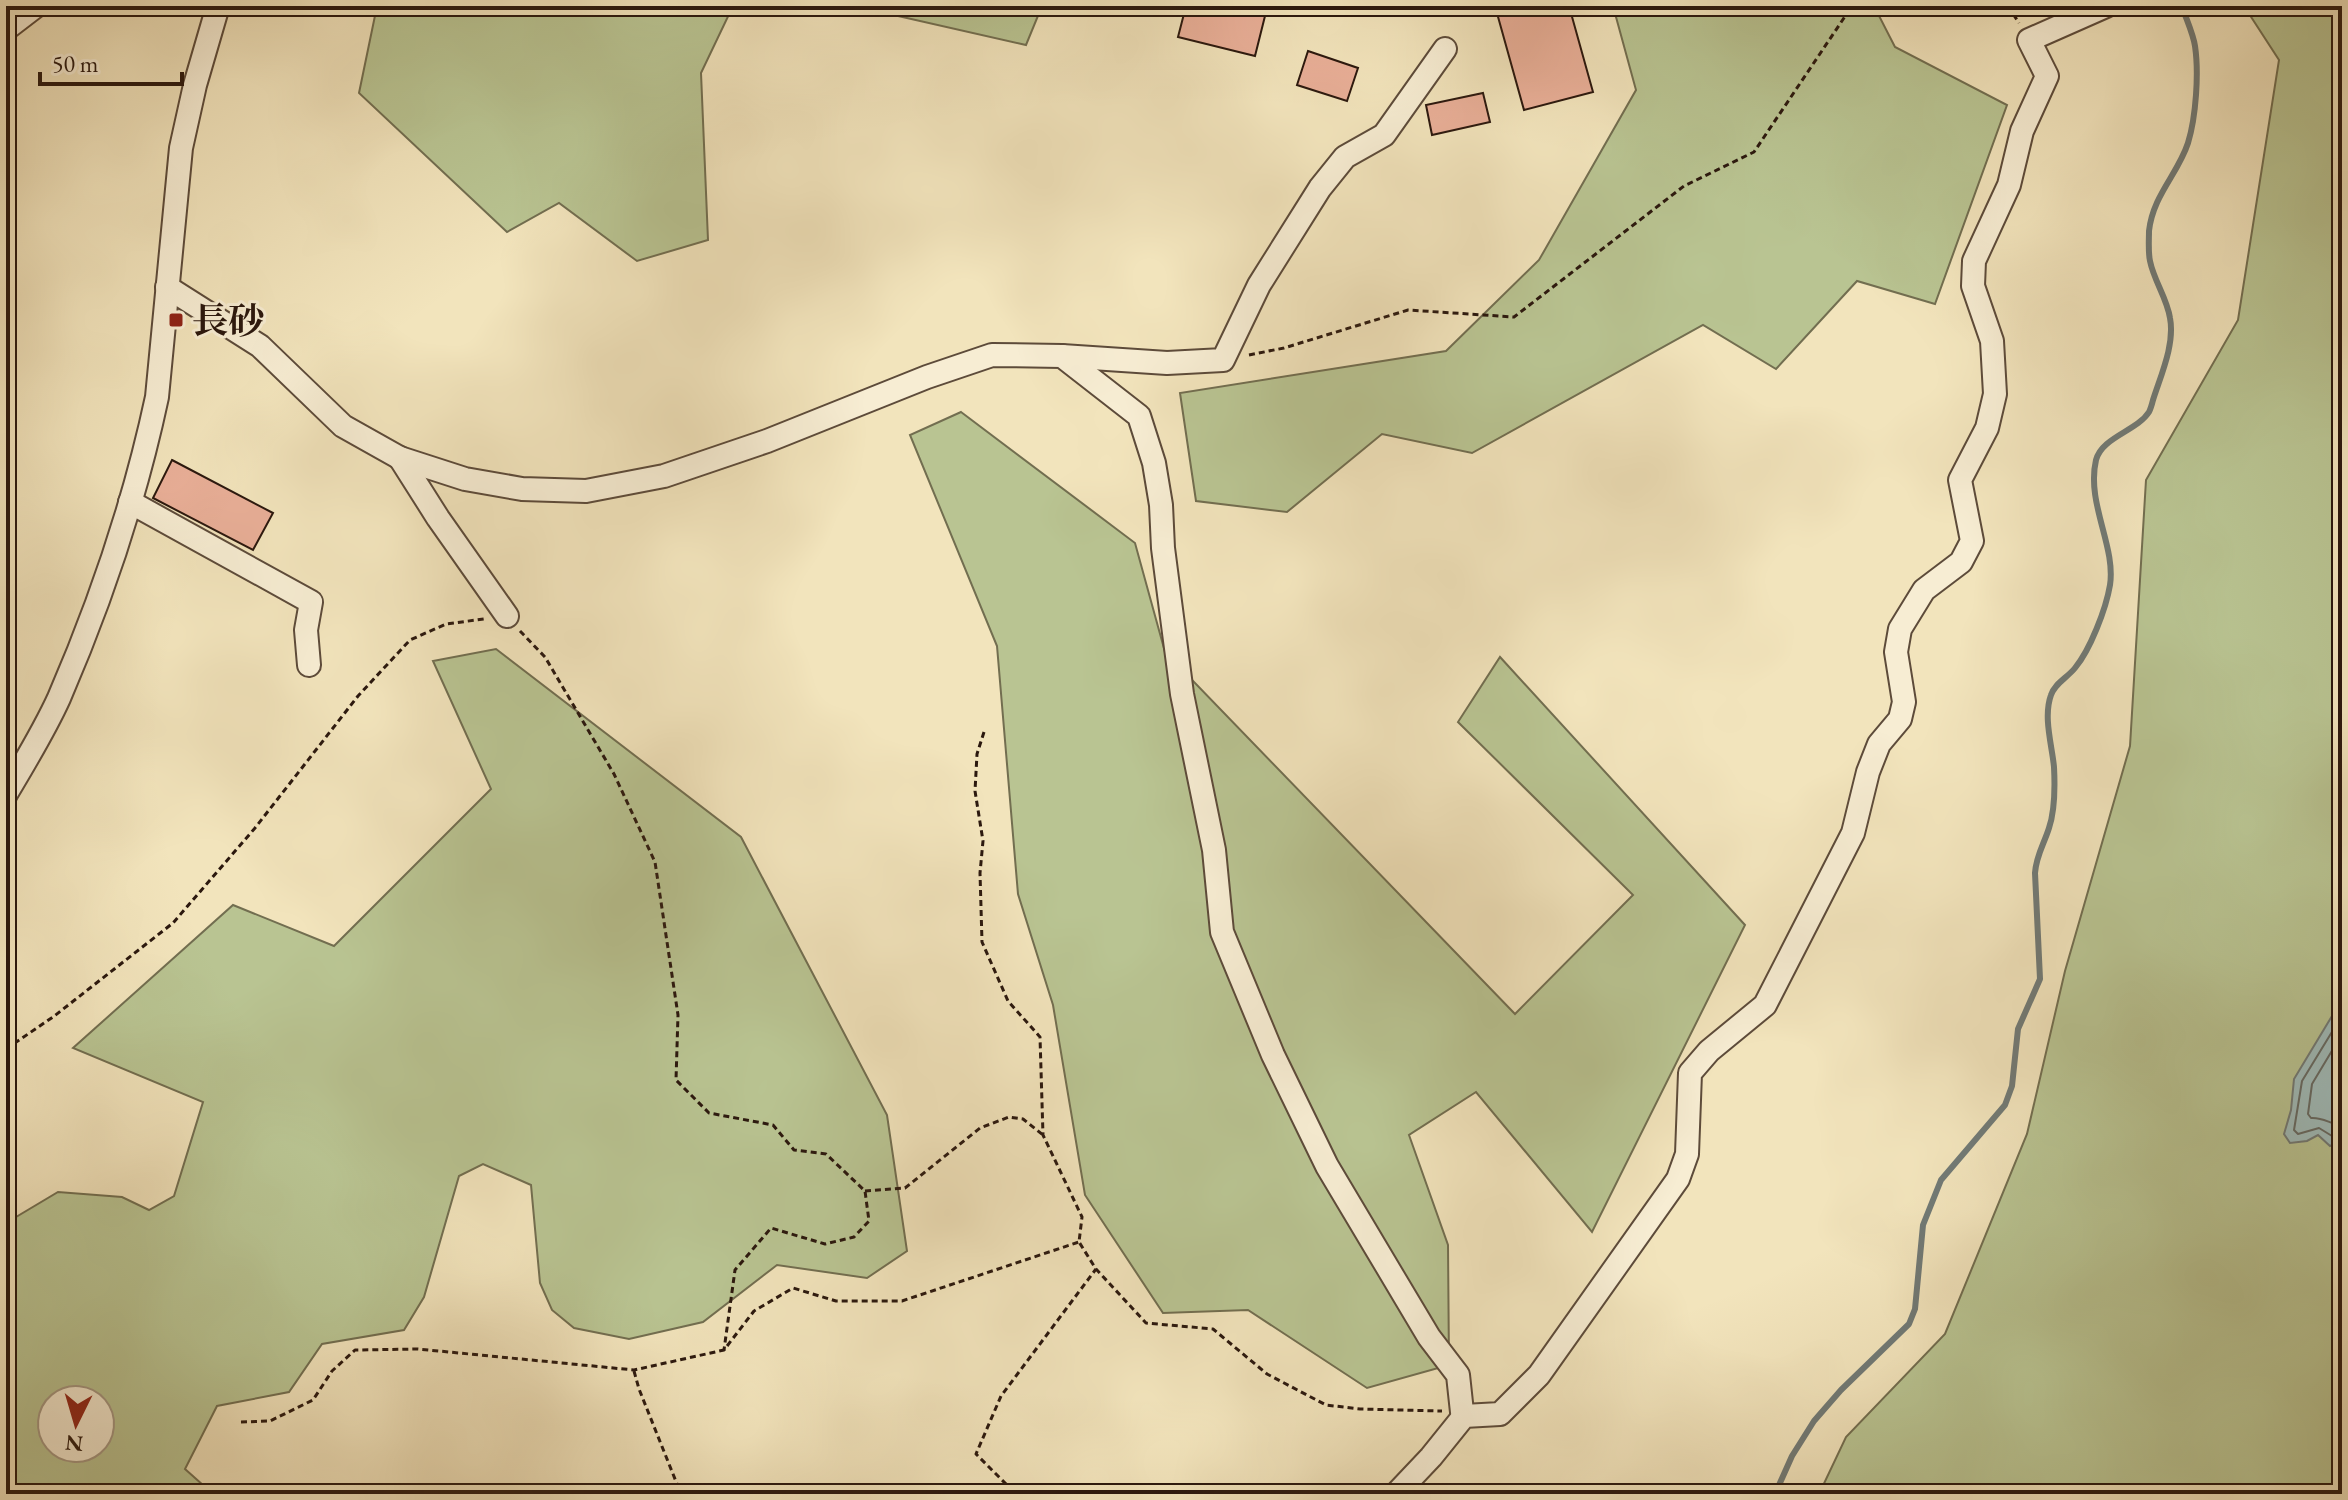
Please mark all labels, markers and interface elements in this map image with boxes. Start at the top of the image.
scale bar [40,36,182,86]
text: 50 m [52,48,99,79]
place label: 長砂 [192,297,264,344]
marker: 長砂 [167,311,185,329]
north arrow [36,1384,116,1464]
text: N [64,1428,84,1459]

